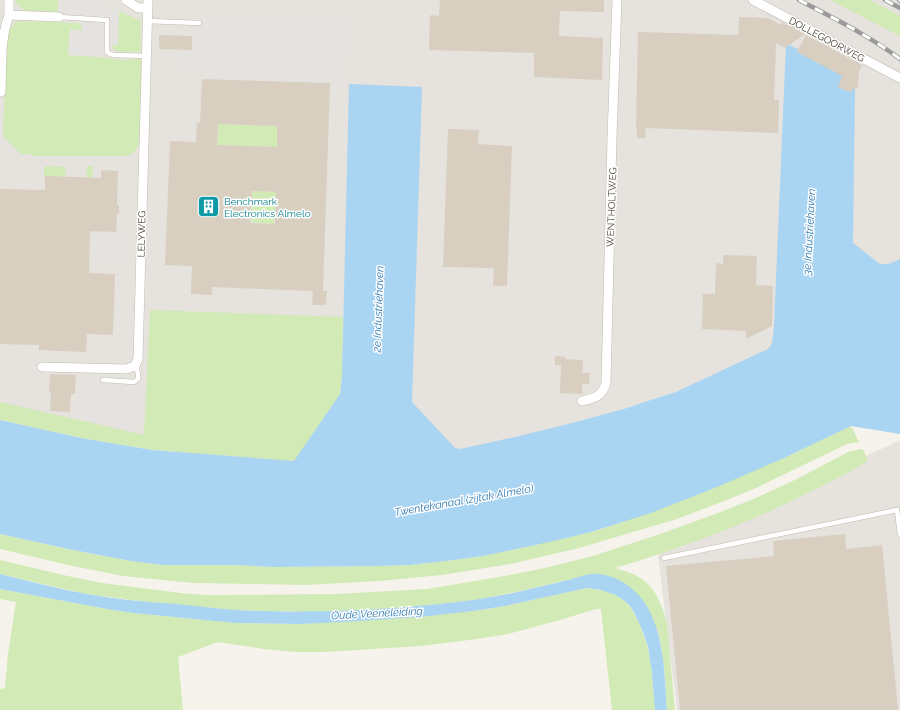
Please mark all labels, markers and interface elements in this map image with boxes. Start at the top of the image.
street label: DOLLEGOORWEG [787,15,867,64]
street label: WENTHOLTWEG [605,167,618,247]
water label: 3e Industriehaven [801,188,818,277]
building icon: Benchmark Electronics Almelo [196,194,222,220]
place label: Benchmark Electronics Almelo [224,196,311,219]
street label: LELYWEG [136,211,147,257]
water label: 2e Industriehaven [370,266,387,354]
water label: Twentekanaal (zijtak Almelo) [394,482,535,519]
water label: Oude Veeneleiding [331,605,424,622]

